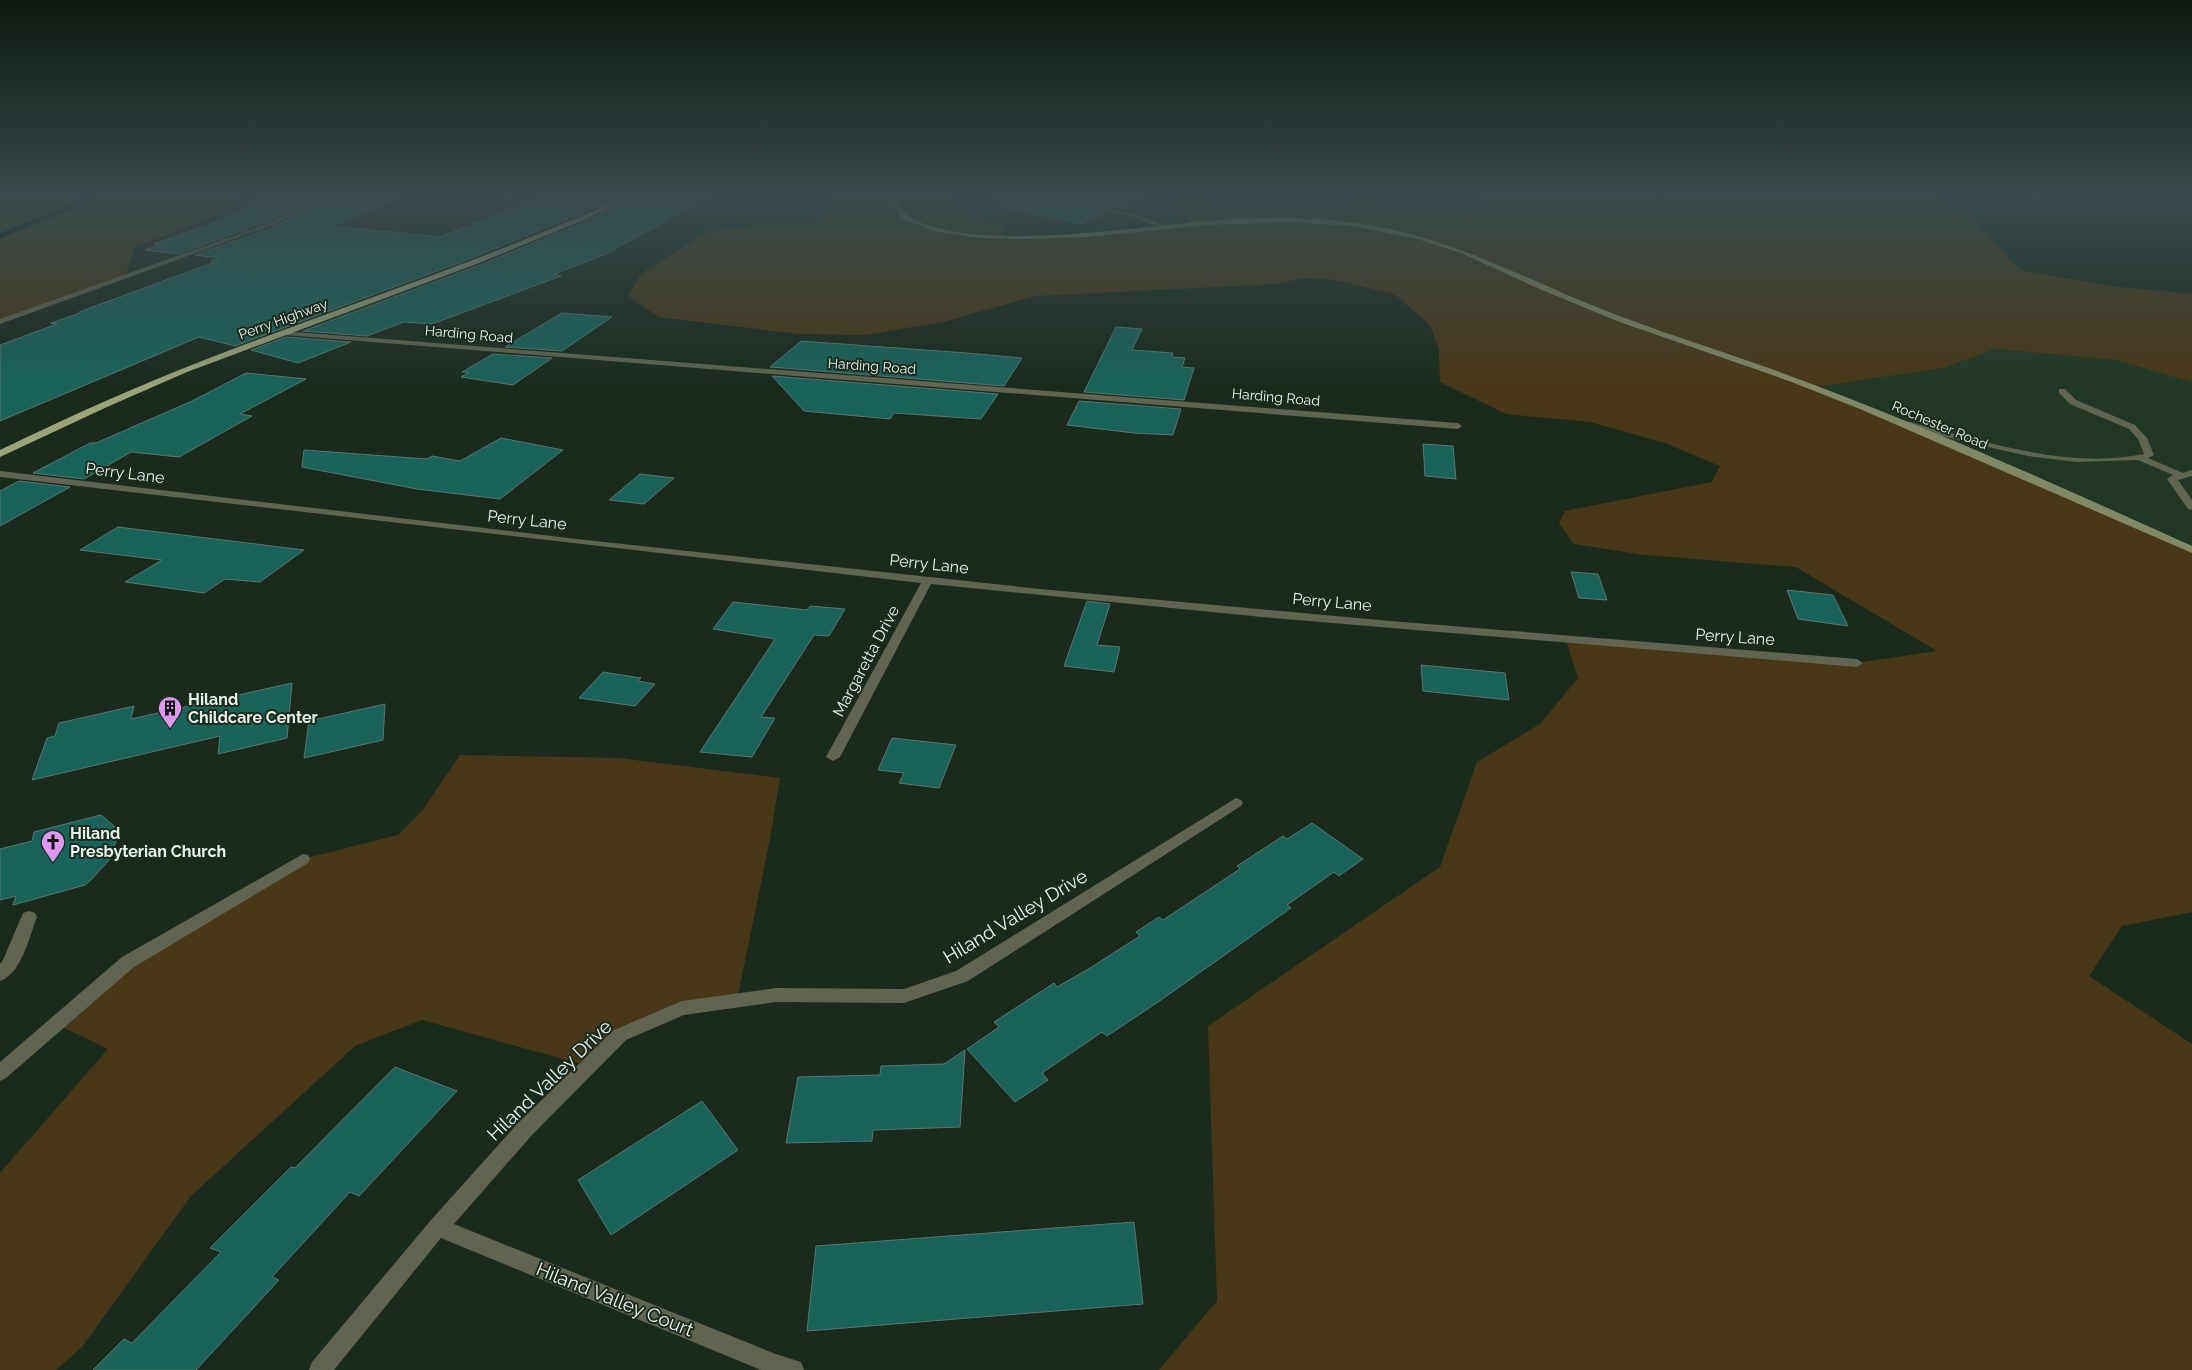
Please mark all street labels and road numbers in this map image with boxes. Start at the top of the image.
street label: Perry Highway [236,295,330,343]
street label: Harding Road [424,322,514,346]
street label: Harding Road [827,355,917,377]
street label: Harding Road [1231,385,1321,409]
street label: Rochester Road [1890,398,1990,452]
street label: Perry Lane [84,459,166,487]
street label: Perry Lane [486,506,568,534]
street label: Perry Lane [888,550,970,578]
street label: Perry Lane [1292,589,1372,615]
street label: Margaretta Drive [829,602,903,720]
street label: Perry Lane [1695,625,1775,649]
street label: Hiland Valley Drive [939,864,1091,968]
street label: Hiland Valley Drive [482,1015,616,1145]
street label: Hiland Valley Court [533,1257,697,1341]

